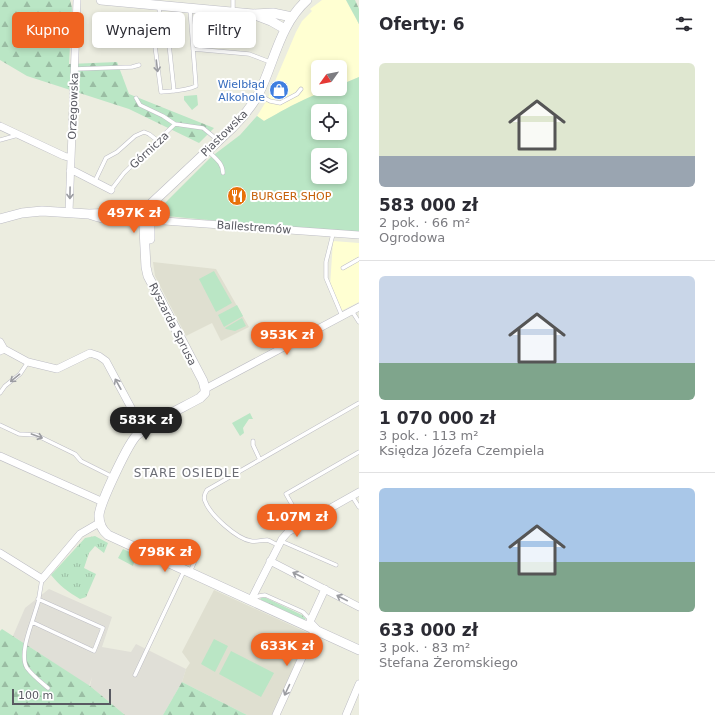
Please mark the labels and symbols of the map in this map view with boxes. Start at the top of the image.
one-way arrow [154,59,161,72]
north arrow [311,60,347,96]
street label: Orzegowska [66,72,81,140]
place label: Wielbłąd Alkohole [218,78,265,104]
shop icon: Wielbłąd Alkohole [268,79,290,101]
street label: Piastowska [198,107,250,159]
street label: Górnicza [127,129,171,172]
restaurant icon: BURGER SHOP [226,185,248,207]
one-way arrow [66,186,74,199]
place label: BURGER SHOP [251,190,332,203]
pin: 497K zł [97,200,171,234]
street label: Ballestremów [216,218,292,237]
street label: Ryszarda Sprusa [146,281,199,368]
pin: 953K zł [250,322,324,356]
one-way arrow [9,374,20,382]
one-way arrow [113,378,121,390]
pin: 583K zł [109,407,183,441]
one-way arrow [30,432,42,440]
district label: STARE OSIEDLE [134,466,240,480]
pin: 1.07M zł [256,504,338,538]
pin: 798K zł [128,539,202,573]
one-way arrow [292,571,304,578]
one-way arrow [336,594,348,601]
pin: 633K zł [250,633,324,667]
one-way arrow [283,684,290,696]
scale bar [12,687,111,706]

